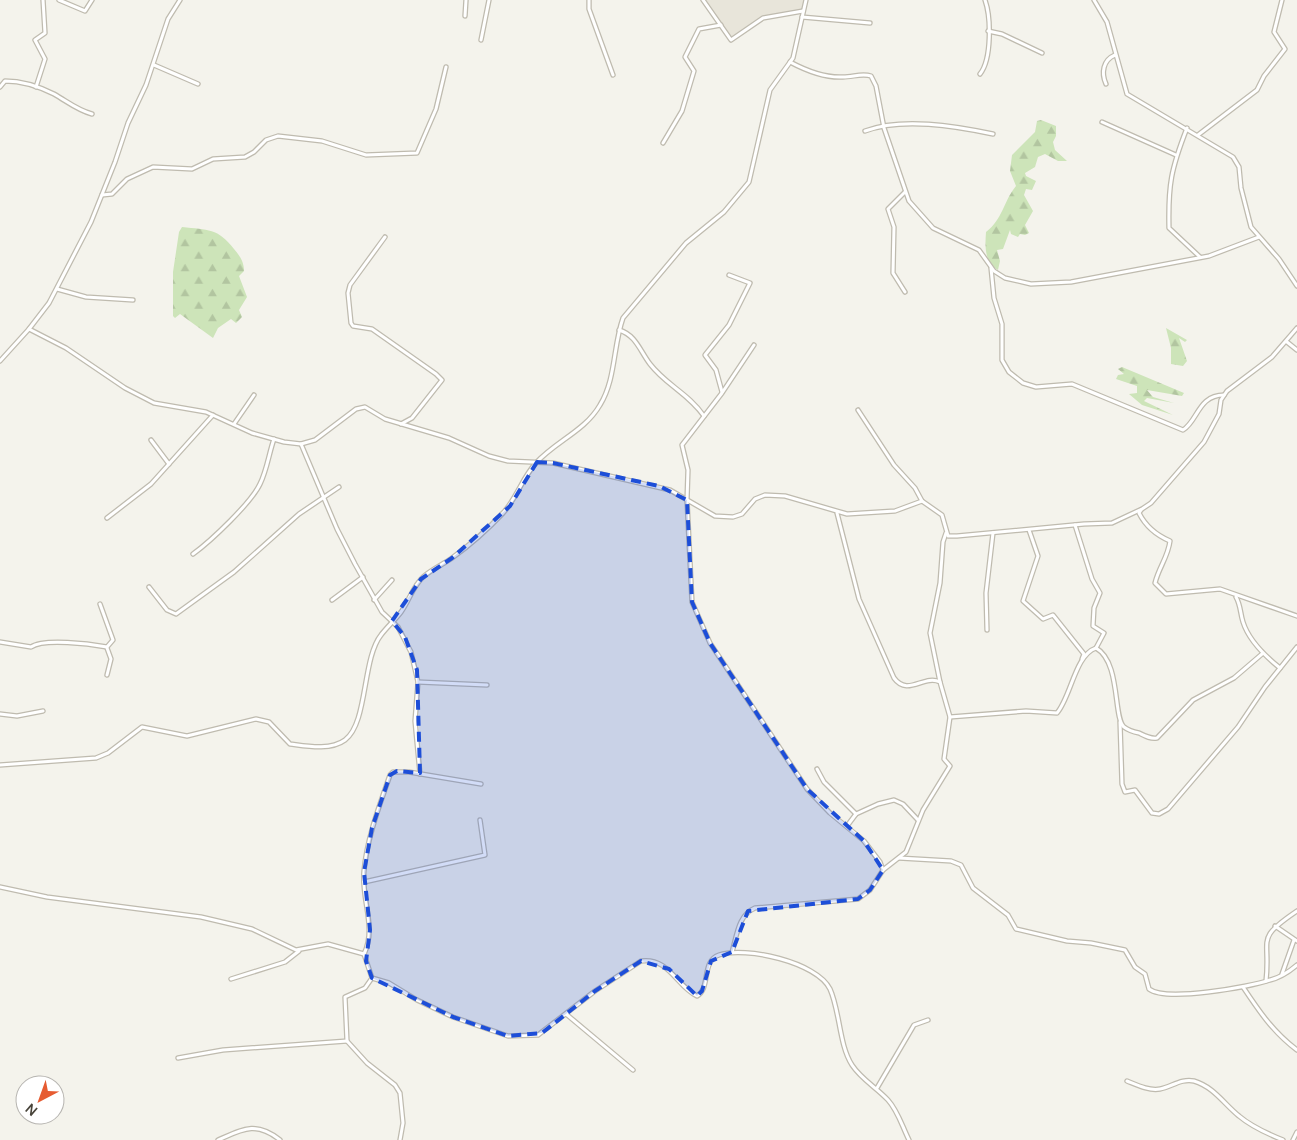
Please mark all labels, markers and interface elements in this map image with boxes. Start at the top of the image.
north arrow [15,1075,65,1125]
text: N [21,1100,41,1121]

